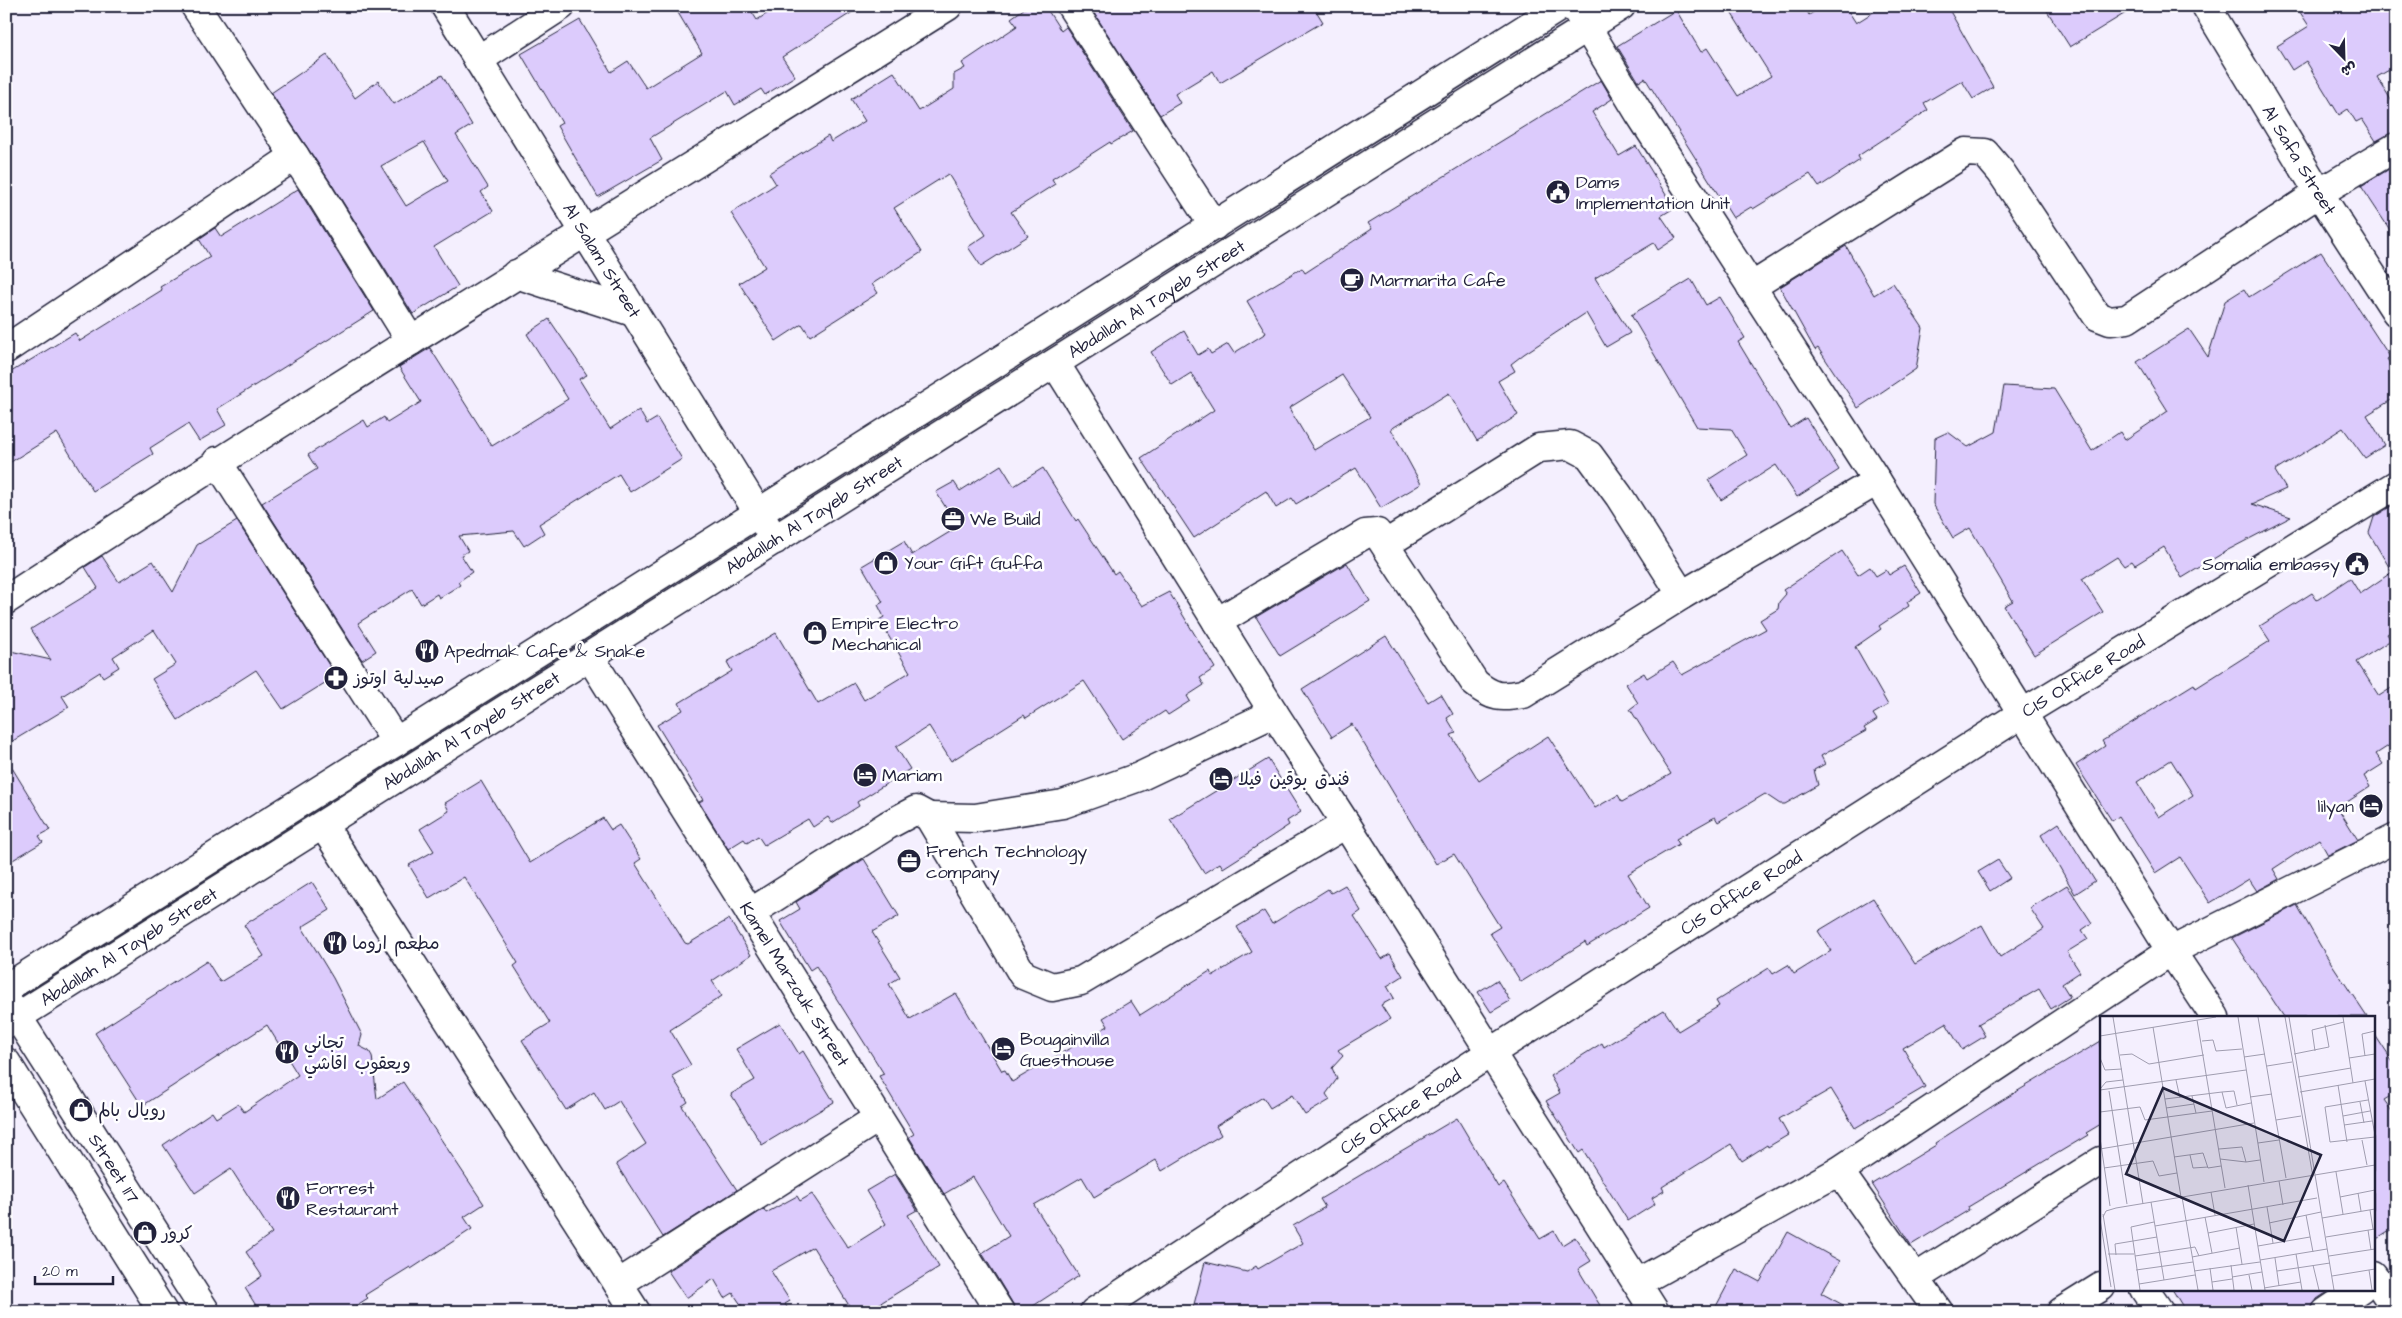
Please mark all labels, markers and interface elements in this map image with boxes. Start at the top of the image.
north arrow [2320,32,2370,82]
text: ش [2338,57,2360,81]
street label: Al Safa Street [2256,100,2343,221]
place label: Dams Implementation Unit [1576,170,1731,216]
public building icon: Dams Implementation Unit [1545,179,1571,205]
street label: Al Salam Street [557,198,648,323]
street label: Abdallah Al Tayeb Street [1063,233,1251,364]
cafe icon: Marmarita Cafe [1339,267,1365,293]
place label: Marmarita Cafe [1370,268,1506,293]
street label: Abdallah Al Tayeb Street [720,449,908,580]
office icon: We Build [940,506,966,532]
place label: We Build [970,507,1041,532]
shop icon: Your Gift Guffa [873,550,899,576]
place label: Your Gift Guffa [904,551,1043,576]
public building icon: Somalia embassy [2344,551,2370,577]
place label: Somalia embassy [2202,552,2340,578]
place label: Empire Electro Mechanical [832,611,958,657]
shop icon: Empire Electro Mechanical [802,620,828,646]
street label: CIS Office Road [2017,629,2150,723]
restaurant icon: Apedmak Cafe & Snake [414,638,440,664]
place label: Apedmak Cafe & Snake [444,639,646,664]
pharmacy icon: صيدلية اوتوز [323,665,349,691]
street label: Abdallah Al Tayeb Street [378,665,566,796]
place label: صيدلية اوتوز [352,666,444,691]
hotel icon: Mariam [852,762,878,788]
place label: Mariam [882,763,942,788]
hotel icon: فندق بوقين فيلا [1208,766,1234,792]
place label: فندق بوقين فيلا [1238,767,1350,792]
hotel icon: lilyan [2358,793,2384,819]
place label: lilyan [2318,794,2354,820]
place label: French Technology company [926,839,1087,886]
street label: CIS Office Road [1675,845,1807,941]
office icon: French Technology company [896,848,922,874]
street label: Abdallah Al Tayeb Street [35,881,223,1012]
street label: Kamel Marzouk Street [734,897,856,1072]
restaurant icon: مطعم اروما [322,930,348,956]
place label: مطعم اروما [352,931,440,957]
inset map [2100,1016,2374,1290]
place label: Bougainvilla Guesthouse [1020,1027,1115,1073]
place label: تجاني ويعقوب اقاشي [304,1030,411,1079]
hotel icon: Bougainvilla Guesthouse [990,1036,1016,1062]
restaurant icon: تجاني ويعقوب اقاشي [274,1039,300,1065]
street label: CIS Office Road [1335,1063,1466,1160]
shop icon: رويال بالم [68,1097,94,1123]
place label: رويال بالم [98,1098,166,1124]
street label: Street 117 [83,1129,146,1208]
place label: Forrest Restaurant [306,1176,399,1222]
restaurant icon: Forrest Restaurant [275,1185,301,1211]
shop icon: كرور [132,1220,158,1246]
place label: كرور [160,1221,193,1246]
scale bar [35,1253,112,1285]
text: 20 m [42,1261,78,1282]

